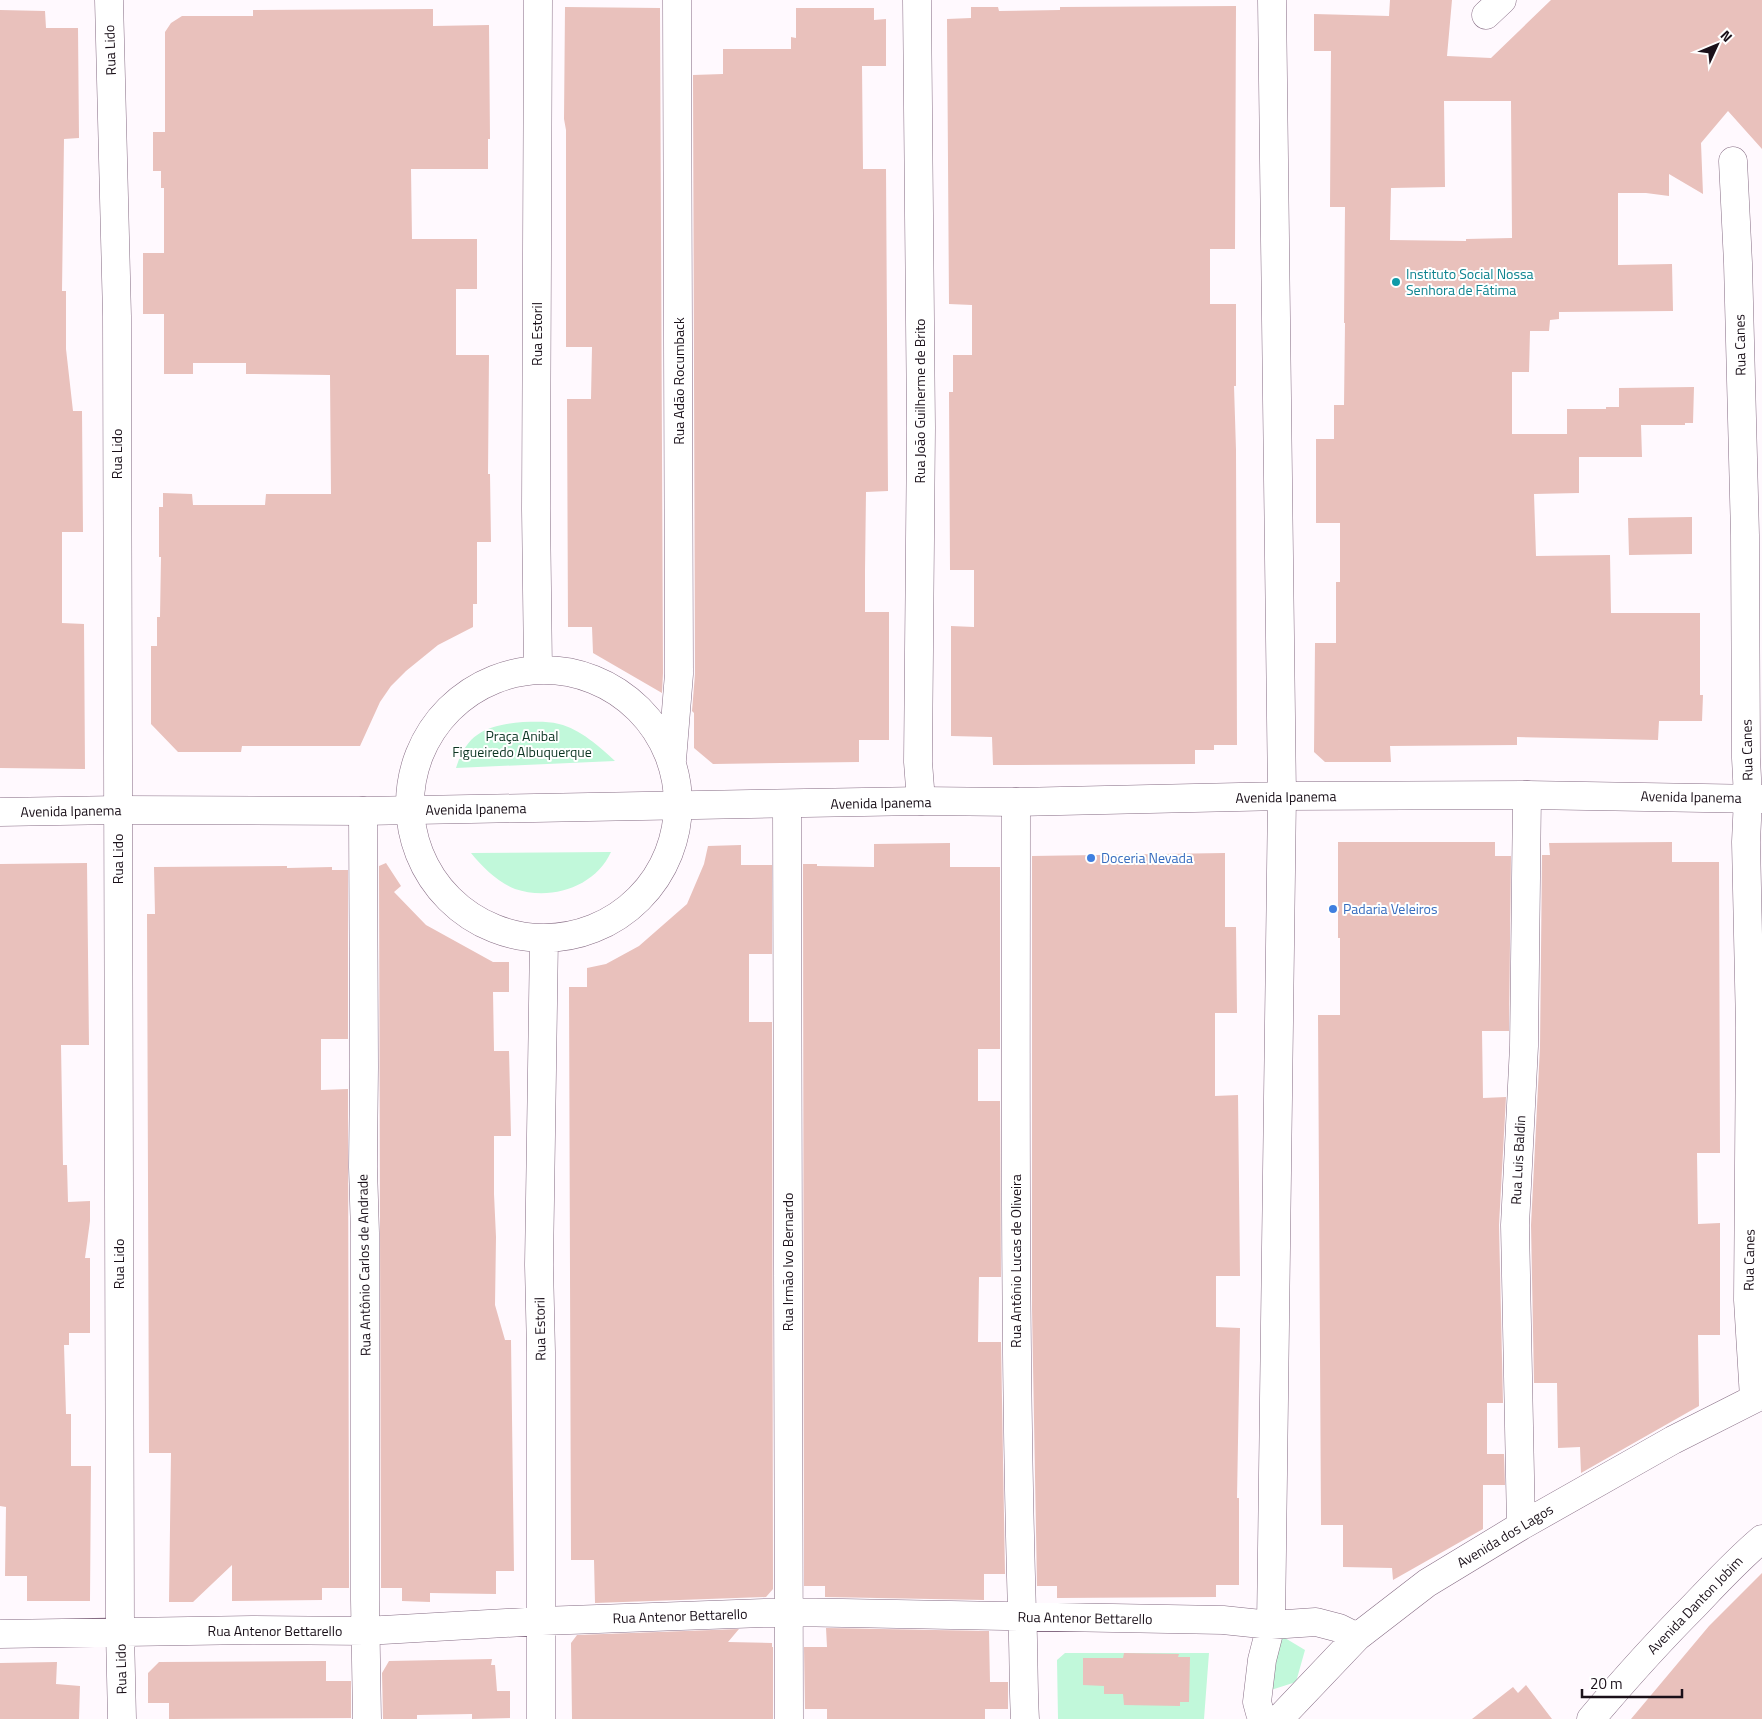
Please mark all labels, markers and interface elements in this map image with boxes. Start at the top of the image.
north arrow [1692,20,1742,70]
street label: Rua Lido [98,24,121,76]
text: N [1716,25,1738,46]
place label: Instituto Social Nossa Senhora de Fátima [1406,263,1533,300]
marker: Instituto Social Nossa Senhora de Fátima [1390,276,1402,288]
street label: Rua Estoril [526,302,547,366]
street label: Rua Canes [1728,314,1751,376]
street label: Rua Adão Rocumback [668,317,689,445]
street label: Rua João Guilherme de Brito [909,318,930,484]
street label: Rua Lido [106,429,127,479]
street label: Rua Canes [1735,719,1758,781]
park label: Praça Anibal Figueiredo Albuquerque [452,725,592,762]
street label: Avenida Ipanema [1235,785,1337,808]
street label: Avenida Ipanema [1640,785,1742,808]
street label: Avenida Ipanema [830,791,932,814]
street label: Avenida Ipanema [425,797,527,820]
street label: Avenida Ipanema [20,799,122,822]
street label: Rua Lido [107,834,128,884]
place label: Doceria Nevada [1101,847,1193,868]
marker: Doceria Nevada [1085,852,1097,864]
place label: Padaria Veleiros [1343,898,1437,919]
marker: Padaria Veleiros [1327,903,1339,915]
street label: Rua Luis Baldin [1505,1115,1530,1205]
street label: Rua Antônio Carlos de Andrade [351,1174,376,1356]
street label: Rua Antônio Lucas de Oliveira [1005,1174,1026,1348]
street label: Rua Irmão Ivo Bernardo [777,1193,798,1331]
street label: Rua Canes [1737,1229,1760,1291]
street label: Rua Lido [108,1239,129,1289]
street label: Rua Estoril [528,1297,551,1361]
street label: Avenida dos Lagos [1453,1498,1557,1573]
street label: Avenida Danton Jobim [1642,1551,1747,1659]
street label: Rua Antenor Bettarello [612,1603,748,1628]
street label: Rua Antenor Bettarello [1017,1606,1153,1629]
street label: Rua Antenor Bettarello [208,1620,342,1641]
street label: Rua Lido [110,1643,131,1695]
scale bar [1582,1666,1682,1698]
text: 20 m [1590,1672,1623,1695]

